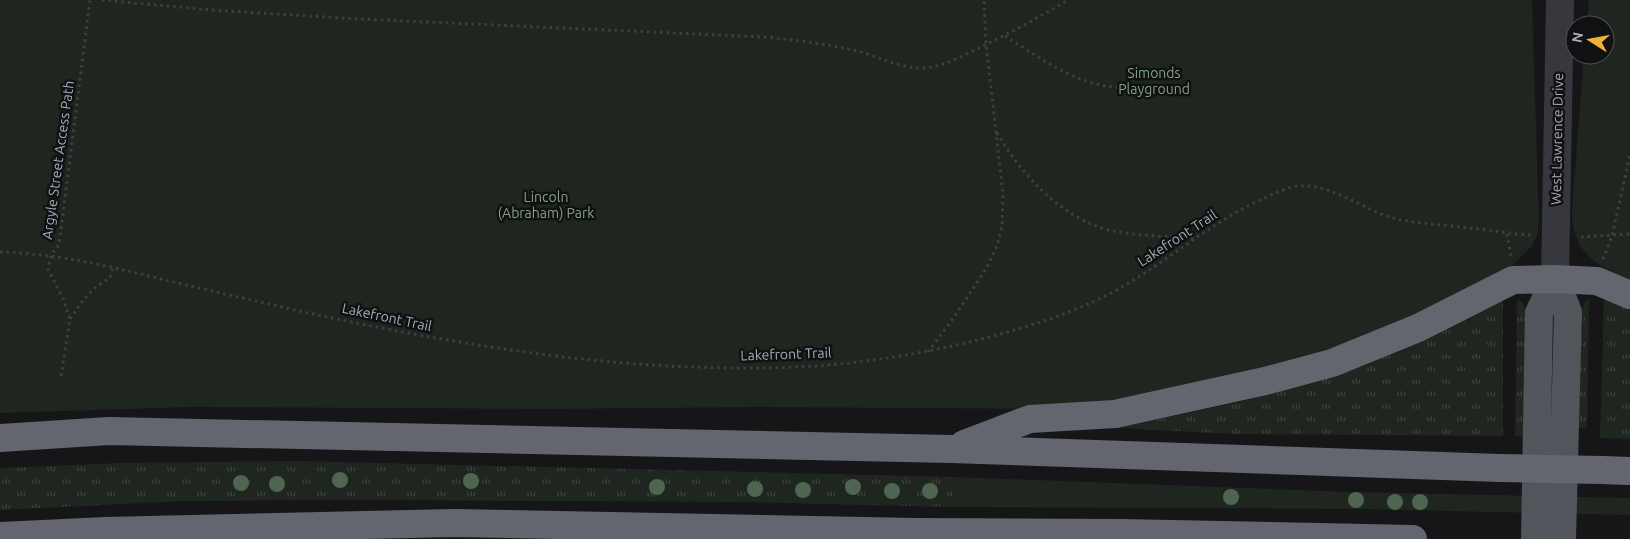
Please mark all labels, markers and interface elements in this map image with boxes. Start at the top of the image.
north arrow [1565,15,1615,65]
text: N [1568,31,1586,44]
park label: Simonds Playground [1118,65,1190,97]
street label: West Lawrence Drive [1548,73,1566,205]
street label: Argyle Street Access Path [39,80,77,240]
park label: Lincoln (Abraham) Park [498,189,594,221]
street label: Lakefront Trail [1134,206,1220,270]
street label: Lakefront Trail [341,300,434,334]
street label: Lakefront Trail [740,344,832,364]

